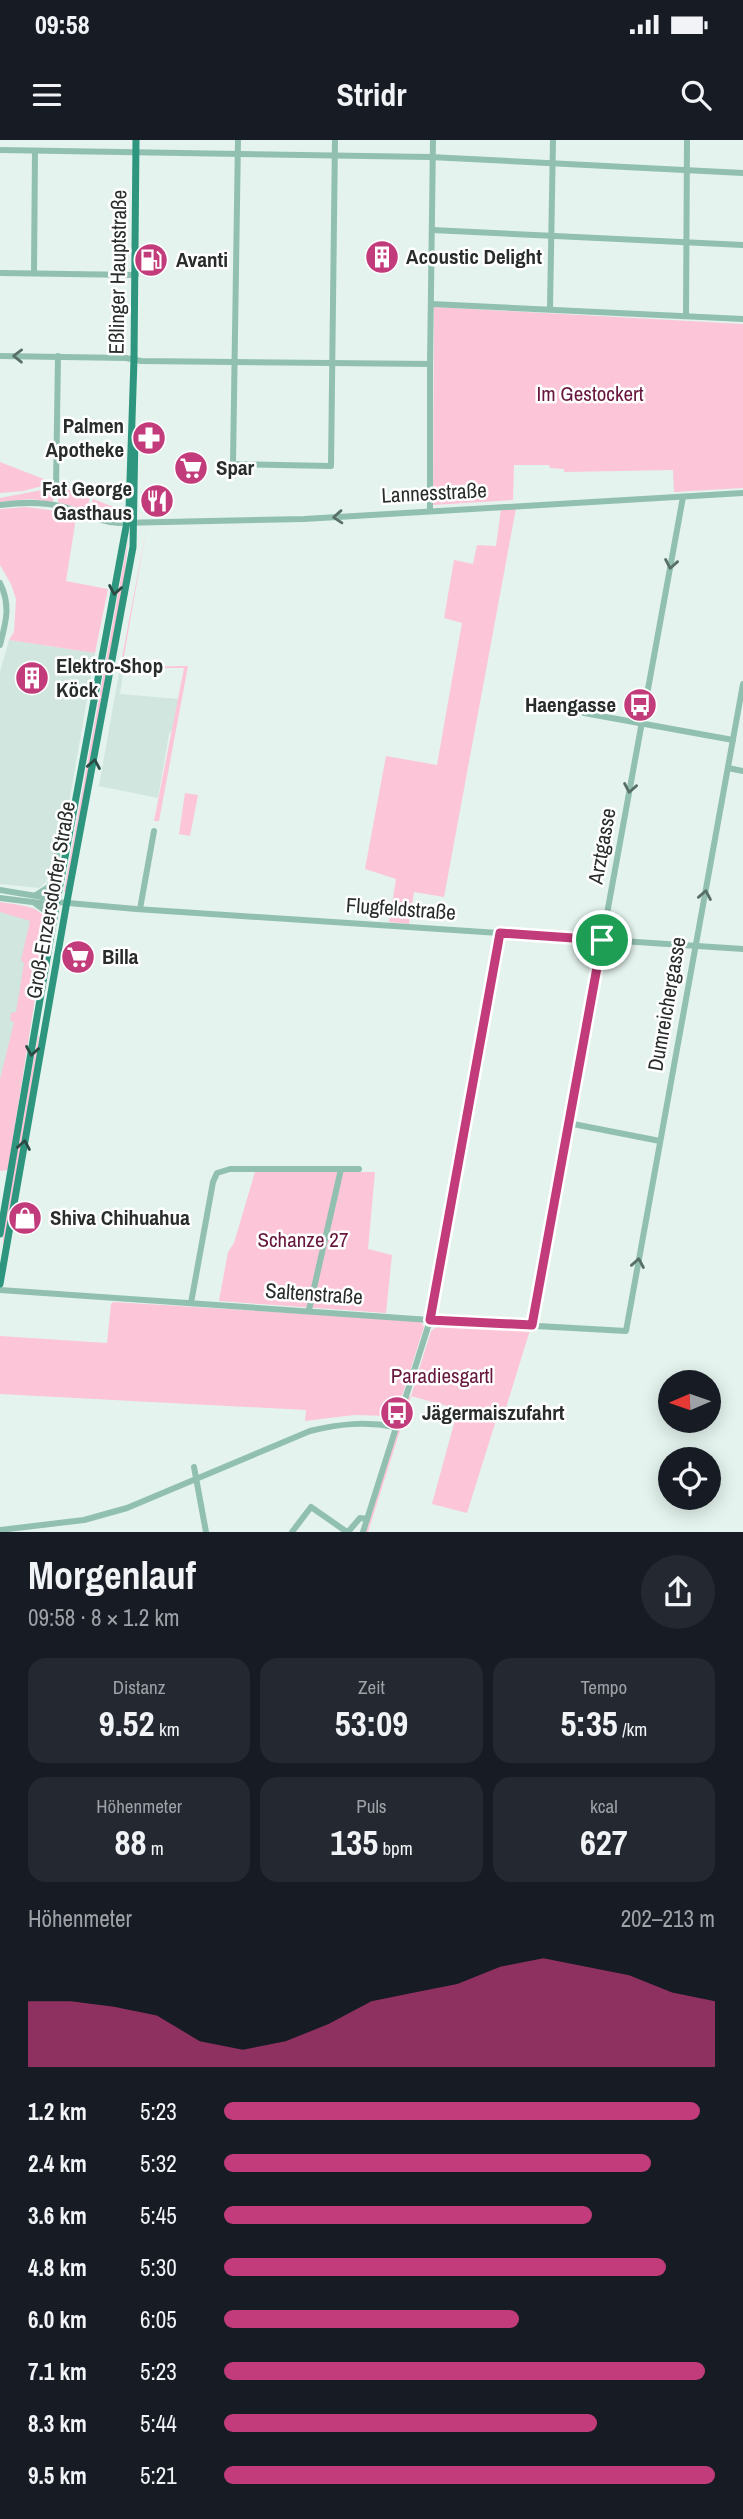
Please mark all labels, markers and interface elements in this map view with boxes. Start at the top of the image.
text: 09:58 [35,7,90,42]
text: Stridr [337,73,406,116]
icon: menu [28,76,66,114]
icon: search [677,76,715,114]
street label: Eßlinger Hauptstraße [102,189,133,355]
building icon: Acoustic Delight [363,238,401,276]
fuel station icon: Avanti [132,241,170,279]
place label: Acoustic Delight [406,242,542,271]
place label: Avanti [176,245,228,274]
one-way arrow [12,348,23,364]
park label: Im Gestockert [536,379,644,408]
place label: Palmen Apotheke [46,411,124,464]
pharmacy icon: Palmen Apotheke [130,419,168,457]
supermarket icon: Spar [172,449,210,487]
place label: Spar [216,453,255,482]
place label: Fat George Gasthaus [42,474,132,527]
street label: Lannesstraße [381,475,487,510]
restaurant icon: Fat George Gasthaus [138,482,176,520]
one-way arrow [332,509,343,524]
one-way arrow [664,558,679,570]
one-way arrow [109,584,124,596]
place label: Elektro-Shop Köck [56,651,163,704]
building icon: Elektro-Shop Köck [13,659,51,697]
bus stop icon: Haengasse [621,686,659,724]
place label: Haengasse [525,690,616,719]
one-way arrow [85,758,100,770]
one-way arrow [623,782,638,794]
street label: Groß-Enzersdorfer Straße [19,799,82,1001]
street label: Arztgasse [580,806,622,887]
one-way arrow [697,889,712,901]
street label: Flugfeldstraße [345,890,457,927]
pin [572,910,632,970]
icon: arrive [583,921,621,959]
street label: Dumreichergasse [640,934,693,1073]
supermarket icon: Billa [59,938,97,976]
place label: Billa [102,942,139,971]
one-way arrow [25,1045,40,1057]
one-way arrow [16,1139,31,1151]
shop icon: Shiva Chihuahua [6,1199,44,1237]
place label: Shiva Chihuahua [50,1203,190,1232]
park label: Schanze 27 [258,1225,348,1254]
one-way arrow [630,1257,645,1269]
street label: Saltenstraße [264,1276,364,1311]
park label: Paradiesgartl [391,1361,493,1390]
north arrow [658,1370,721,1433]
map controls [658,1370,721,1510]
bus stop icon: Jägermaiszufahrt [378,1394,416,1432]
place label: Jägermaiszufahrt [422,1398,565,1427]
button: locate [658,1447,721,1510]
text: Morgenlauf [28,1550,196,1601]
button: share [641,1555,715,1629]
text: 09:58 · 8 × 1.2 km [28,1602,180,1633]
text: Distanz [113,1674,166,1700]
text: Zeit [358,1674,385,1700]
text: Tempo [580,1674,627,1700]
text: 9.52 [99,1700,155,1747]
text: 53:09 [335,1700,408,1747]
text: 5:35 [560,1700,618,1747]
text: km [155,1716,180,1742]
text: /km [618,1716,647,1742]
text: Höhenmeter [96,1793,182,1819]
text: Puls [356,1793,387,1819]
text: kcal [590,1793,618,1819]
text: 88 [115,1819,146,1866]
text: 135 [330,1819,378,1866]
text: 627 [580,1819,628,1866]
text: m [146,1835,164,1861]
text: bpm [378,1835,413,1861]
text: Höhenmeter [28,1903,132,1934]
text: 202–213 m [621,1903,715,1934]
text: 1.2 km [28,2096,87,2127]
text: 5:23 [140,2096,177,2127]
text: 2.4 km [28,2148,87,2179]
text: 5:32 [140,2148,177,2179]
text: 3.6 km [28,2200,87,2231]
text: 5:45 [140,2200,177,2231]
text: 4.8 km [28,2252,87,2283]
text: 5:30 [140,2252,177,2283]
text: 6.0 km [28,2304,87,2335]
text: 6:05 [140,2304,177,2335]
text: 7.1 km [28,2356,87,2387]
text: 5:23 [140,2356,177,2387]
text: 8.3 km [28,2408,87,2439]
text: 5:44 [140,2408,177,2439]
text: 9.5 km [28,2460,87,2491]
text: 5:21 [140,2460,177,2491]

